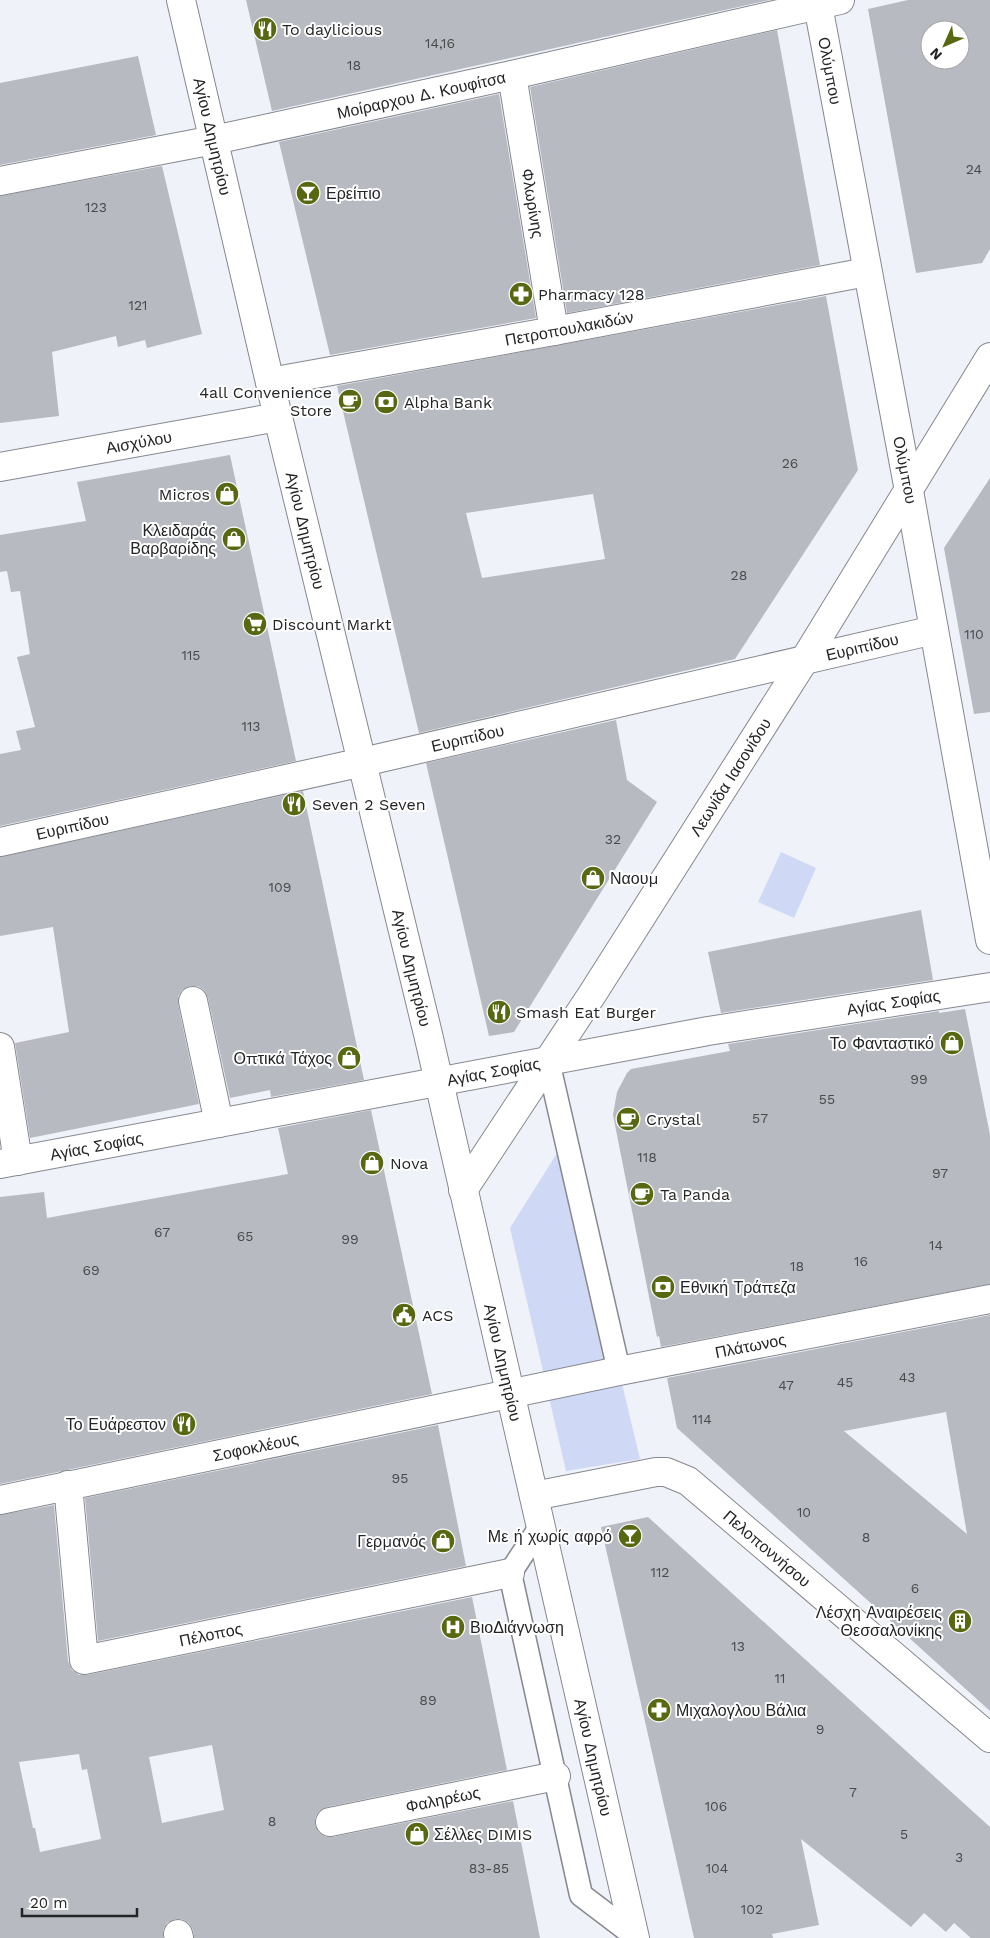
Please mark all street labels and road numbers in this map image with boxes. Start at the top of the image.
street label: Ολύμπου [815,35,846,106]
street label: Μοίραρχου Δ. Κουφίτσα [335,67,507,122]
street label: Αγίου Δημητρίου [190,76,236,197]
street label: Φλωρίνης [518,167,548,240]
street label: Πετροπουλακιδών [503,307,635,349]
street label: Αισχύλου [104,427,173,457]
street label: Ολύμπου [889,435,921,505]
street label: Αγίου Δημητρίου [282,470,329,591]
street label: Ευριπίδου [824,629,900,664]
street label: Λεωνίδα Ιασονίδου [686,714,775,839]
street label: Ευριπίδου [429,720,506,755]
street label: Ευριπίδου [34,809,110,843]
street label: Αγίου Δημητρίου [388,907,435,1028]
street label: Αγίας Σοφίας [845,985,942,1019]
street label: Αγίας Σοφίας [445,1053,542,1089]
street label: Αγίας Σοφίας [48,1128,145,1164]
street label: Αγίου Δημητρίου [481,1302,526,1423]
street label: Πλάτωνος [713,1329,788,1362]
street label: Σοφοκλέους [211,1429,300,1465]
street label: Πελοποννήσου [720,1506,815,1591]
street label: Πέλοπος [178,1618,244,1650]
street label: Αγίου Δημητρίου [571,1696,616,1818]
street label: Φαληρέως [404,1782,482,1816]

